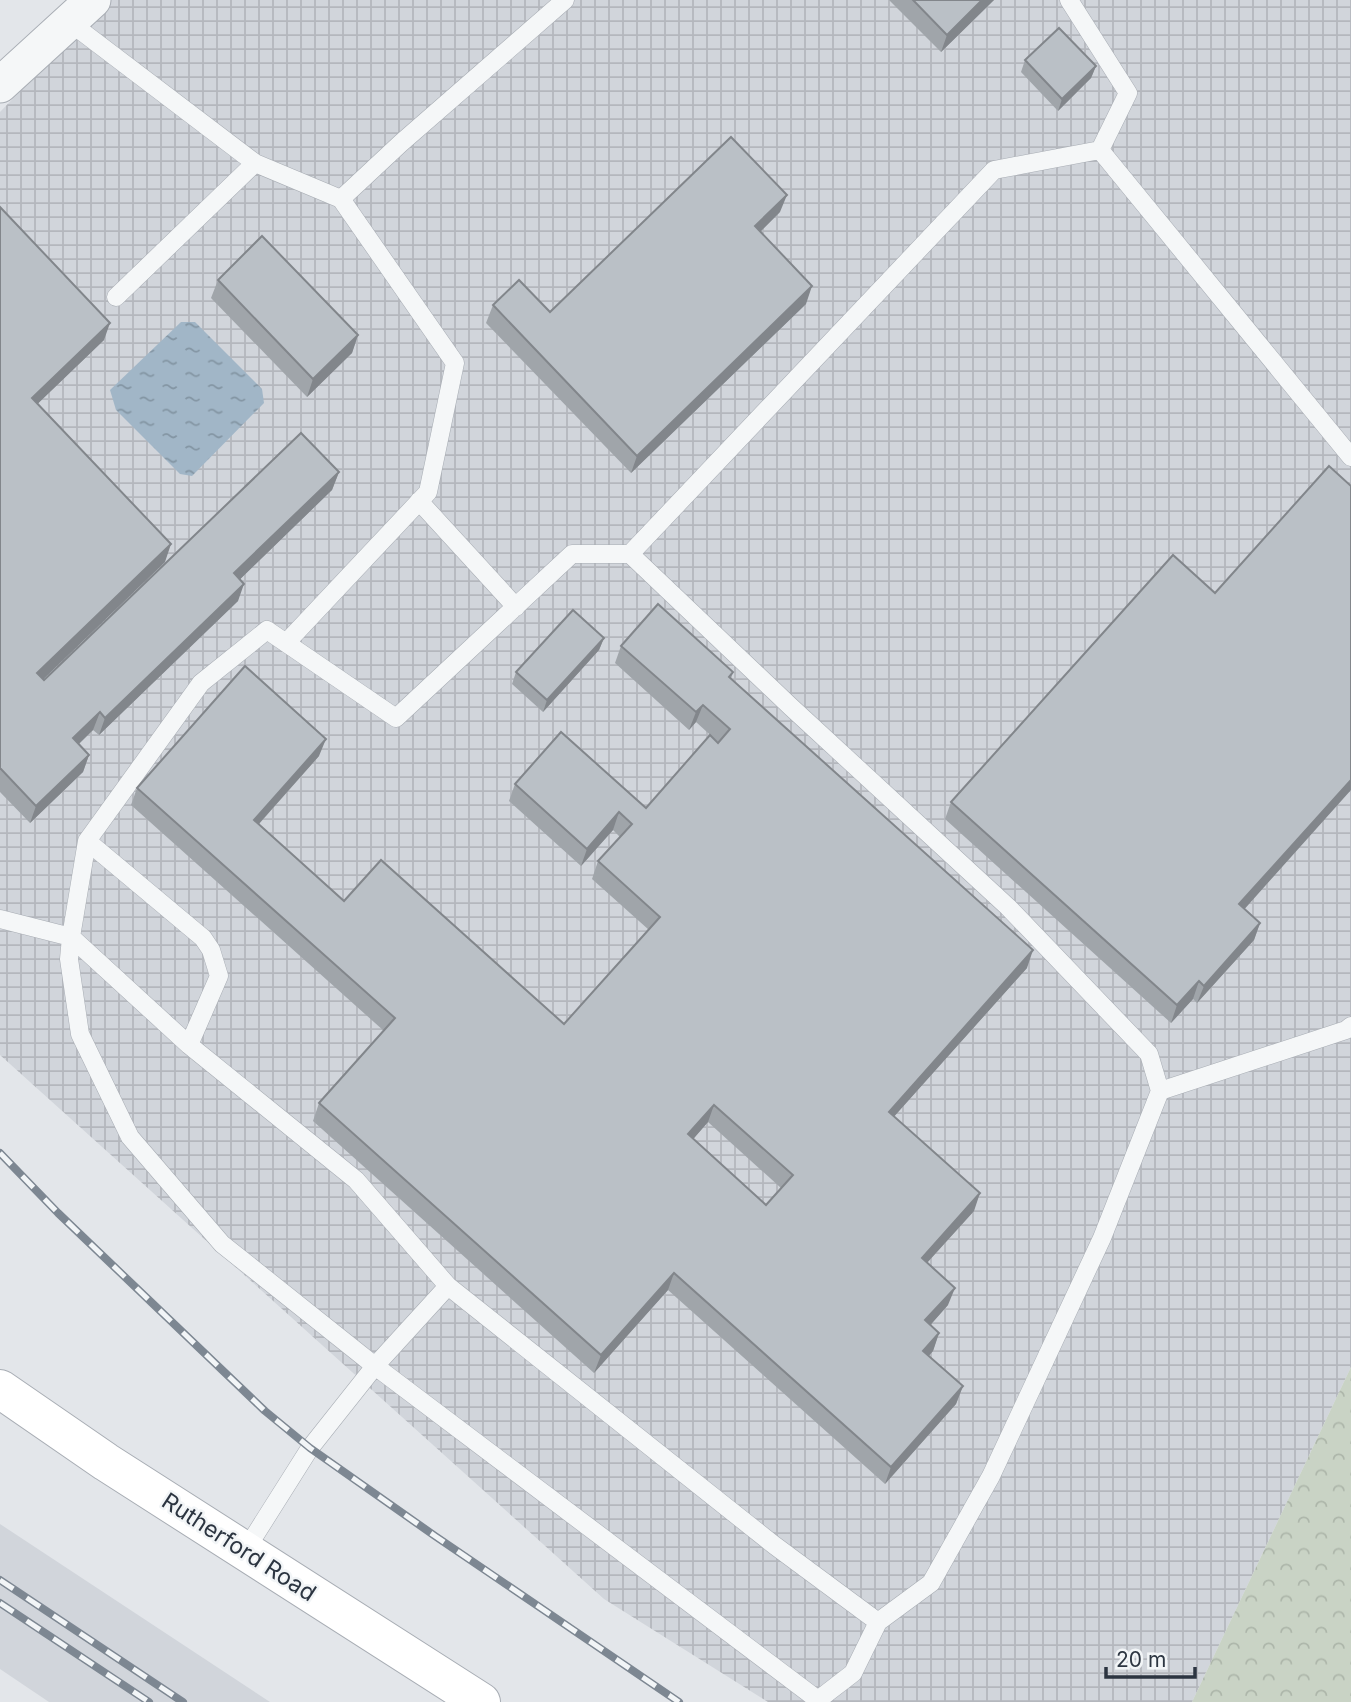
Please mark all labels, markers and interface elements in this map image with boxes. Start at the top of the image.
street label: Rutherford Road [157,1487,321,1607]
scale bar [1106,1636,1195,1680]
text: 20 m [1116,1647,1166,1672]

